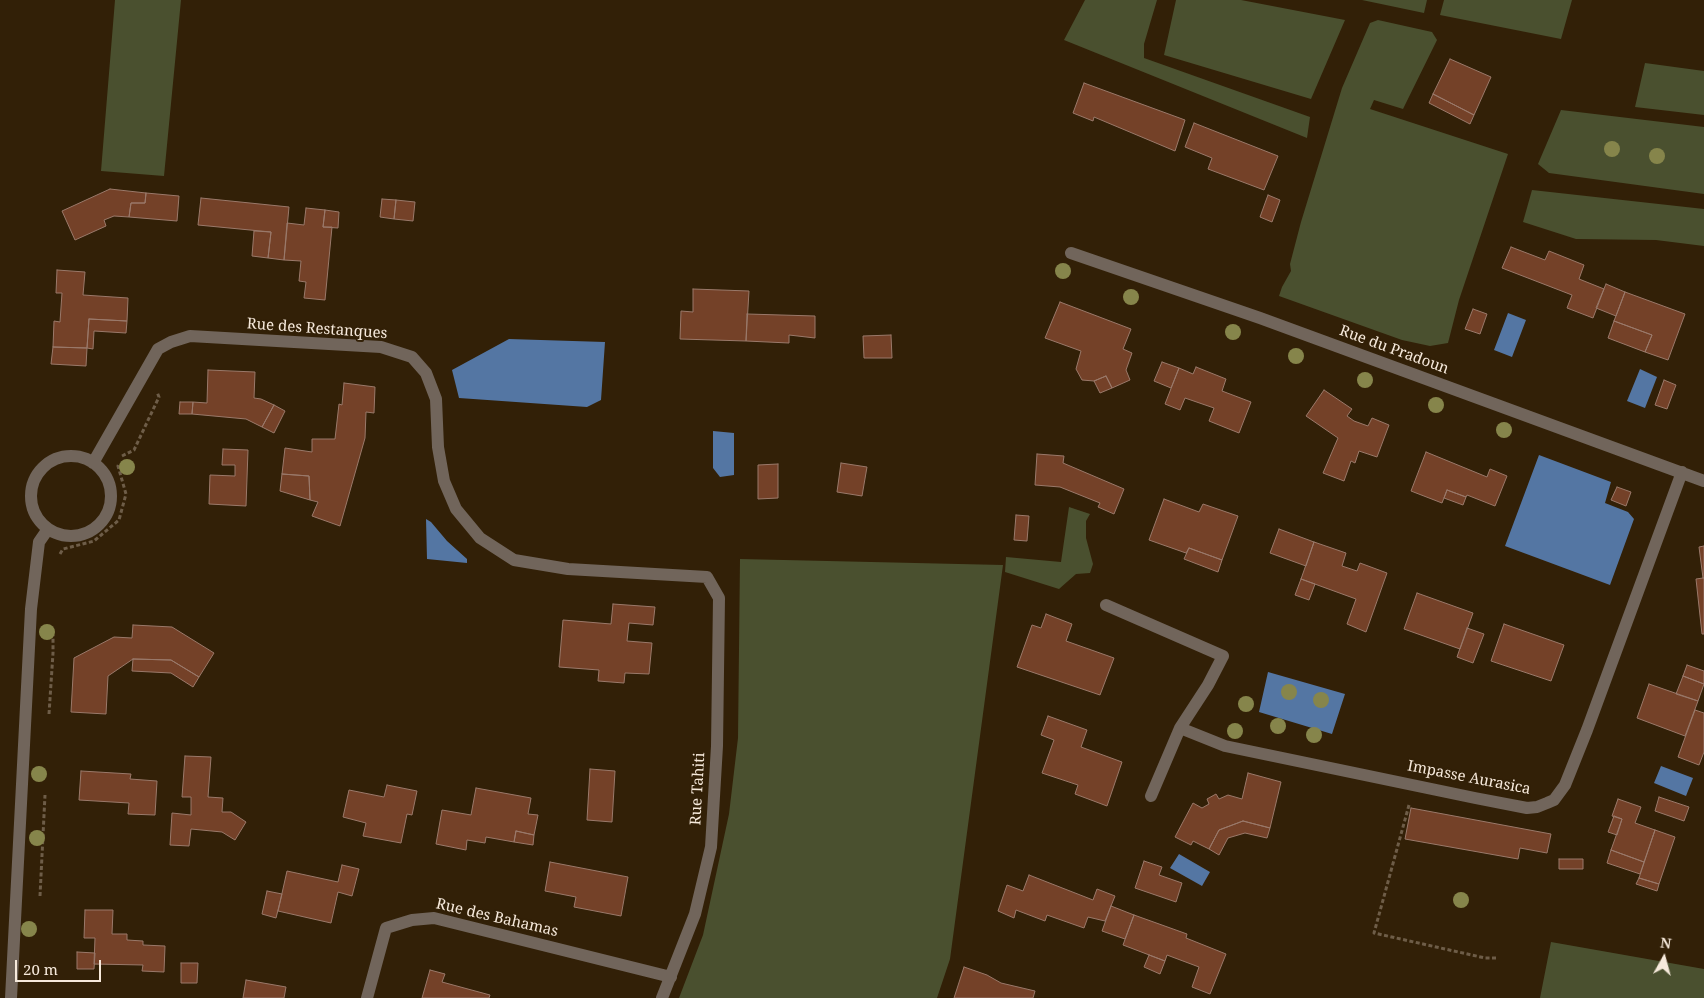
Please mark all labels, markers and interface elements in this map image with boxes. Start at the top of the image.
street label: Rue des Restanques [246,315,388,343]
street label: Rue du Pradoun [1337,322,1451,378]
street label: Rue Tahiti [687,752,709,826]
street label: Impasse Aurasica [1406,757,1532,799]
street label: Rue des Bahamas [434,895,560,941]
north arrow [1639,933,1689,983]
text: N [1659,933,1673,953]
scale bar [18,950,104,982]
text: 20 m [23,959,58,979]

